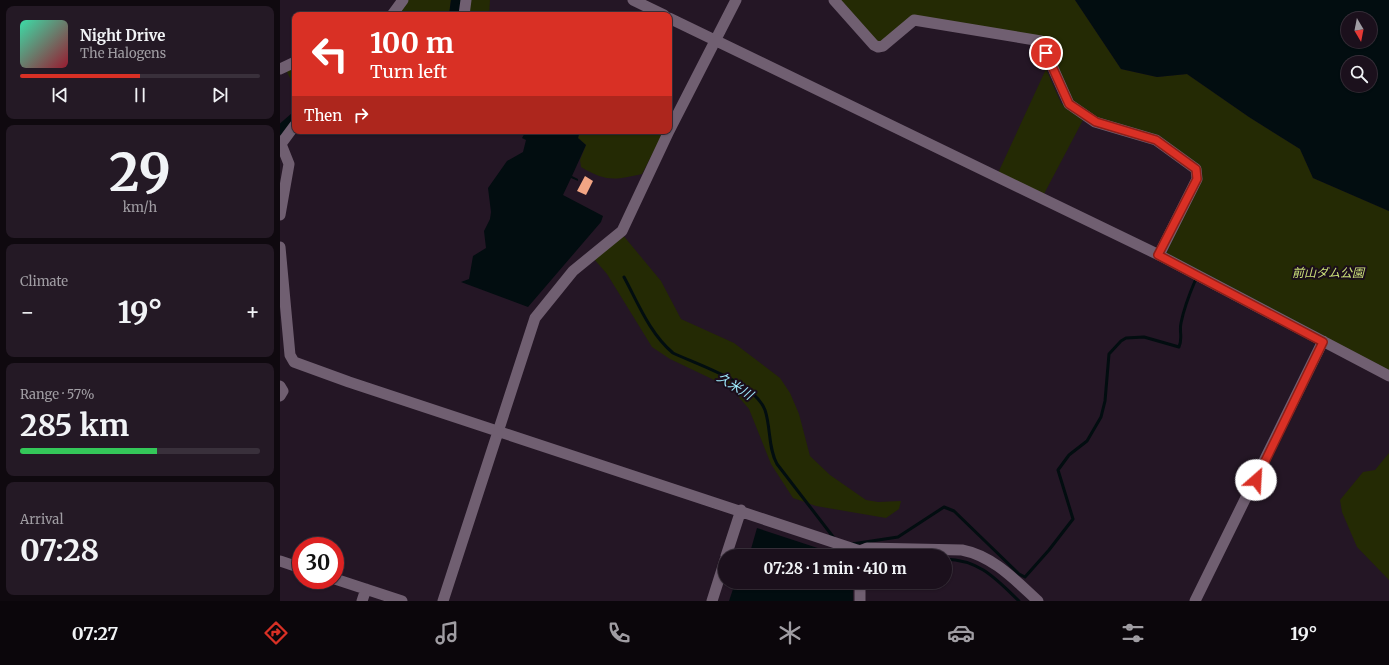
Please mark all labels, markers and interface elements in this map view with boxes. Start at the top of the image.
north arrow [1341,12,1377,48]
map controls [1341,12,1377,92]
text: 100 m [370,25,454,61]
text: Night Drive [80,26,165,45]
icon: left [304,28,356,80]
pin [1029,36,1063,70]
icon: arrive [1035,42,1057,64]
text: The Halogens [80,45,166,62]
button: search [1341,56,1377,92]
text: Turn left [370,60,447,83]
icon: previous [49,84,71,106]
icon: pause [129,84,151,106]
icon: next [209,84,231,106]
icon: right [350,104,372,126]
text: Then [304,106,342,125]
text: 29 [109,140,171,205]
text: km/h [123,199,157,216]
park label: 前山ダム公園 [1292,265,1366,280]
text: Climate [20,273,68,290]
text: 19° [118,293,163,331]
text: − [20,298,35,326]
text: + [245,298,260,326]
water label: 久米川 [714,368,758,405]
text: Range · 57% [20,386,94,403]
text: 285 km [20,406,129,444]
position arrow [1235,459,1277,501]
text: Arrival [20,511,63,528]
text: 07:28 [20,531,99,569]
speed limit sign: 30 [292,537,344,589]
text: 07:28 · 1 min · 410 m [763,559,907,578]
icon: directions [262,619,290,647]
icon: music [433,619,461,647]
icon: phone [605,619,633,647]
icon: climate [776,619,804,647]
icon: car [947,619,975,647]
icon: filters [1119,619,1147,647]
text: 07:27 [72,622,118,645]
text: 19° [1290,622,1317,645]

